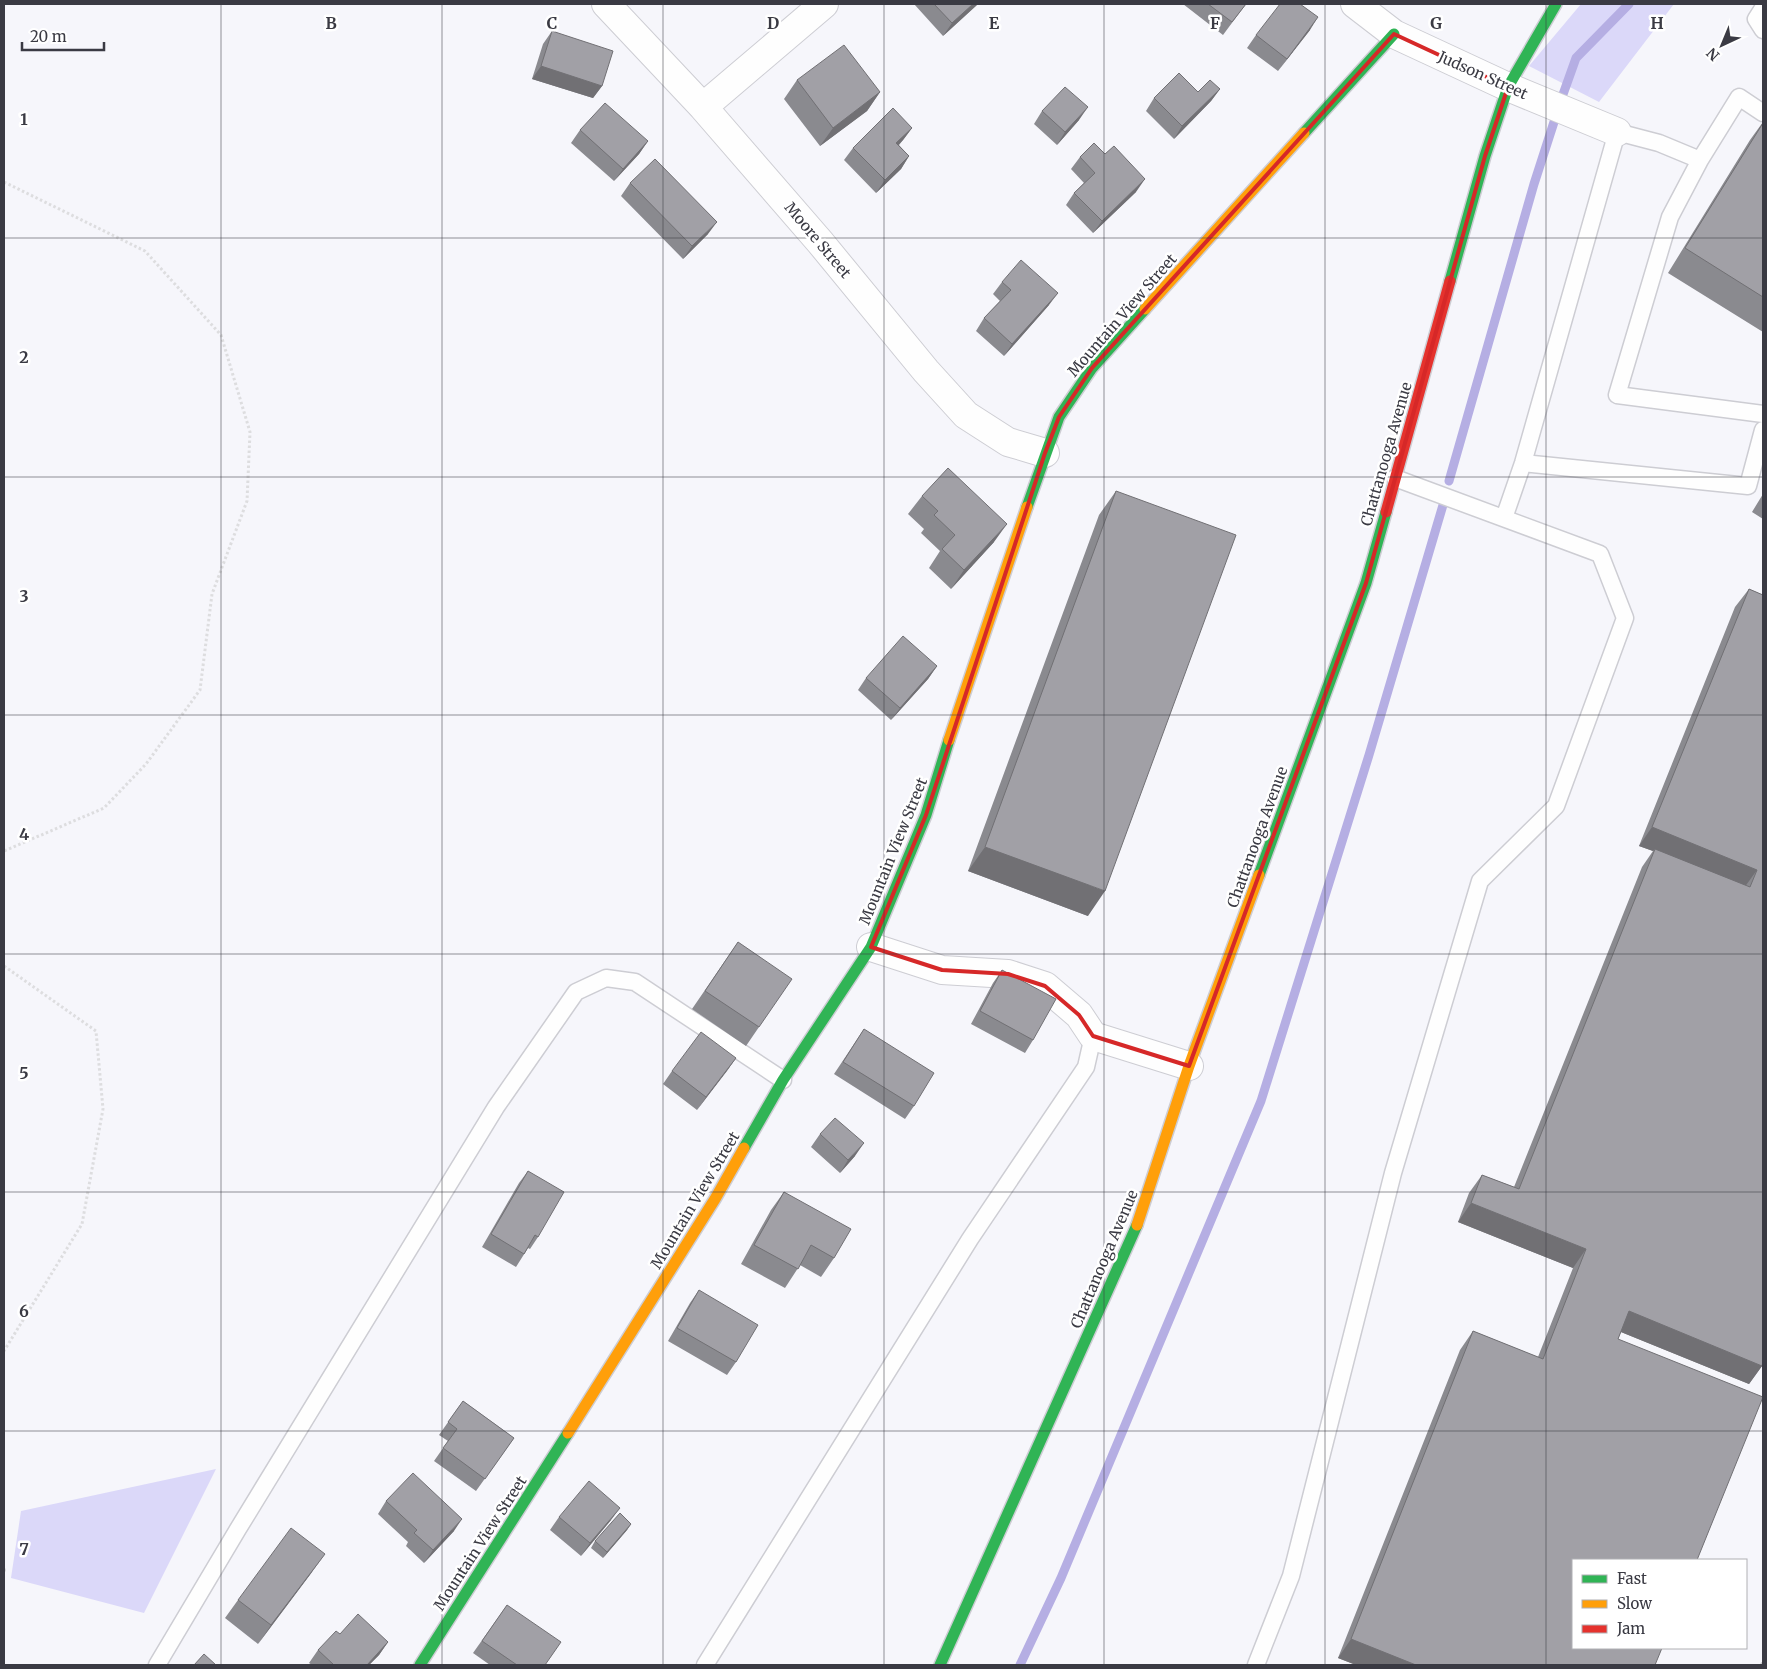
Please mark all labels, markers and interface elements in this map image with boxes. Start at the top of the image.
text: B [325,13,337,33]
text: C [547,13,557,33]
text: D [767,13,779,33]
text: E [989,13,1000,33]
text: F [1210,13,1220,33]
text: G [1430,13,1442,33]
text: H [1650,13,1664,33]
scale bar [22,20,105,52]
north arrow [1697,20,1747,70]
text: 20 m [30,27,67,46]
text: N [1703,44,1723,65]
street label: Judson Street [1434,46,1531,103]
text: 1 [20,109,28,129]
street label: Moore Street [781,198,855,282]
street label: Mountain View Street [1063,250,1181,380]
text: 2 [19,347,29,367]
street label: Chattanooga Avenue [1356,380,1416,528]
text: 3 [19,586,29,606]
street label: Chattanooga Avenue [1223,764,1291,910]
street label: Mountain View Street [855,775,931,927]
text: 4 [19,824,29,844]
text: 5 [19,1063,29,1083]
street label: Mountain View Street [647,1128,744,1272]
street label: Chattanooga Avenue [1066,1187,1142,1331]
text: 6 [19,1301,29,1321]
street label: Mountain View Street [429,1472,531,1614]
text: 7 [19,1539,29,1559]
legend [1572,1559,1747,1649]
text: Fast [1617,1569,1647,1588]
text: Slow [1617,1594,1652,1613]
text: Jam [1616,1619,1645,1638]

